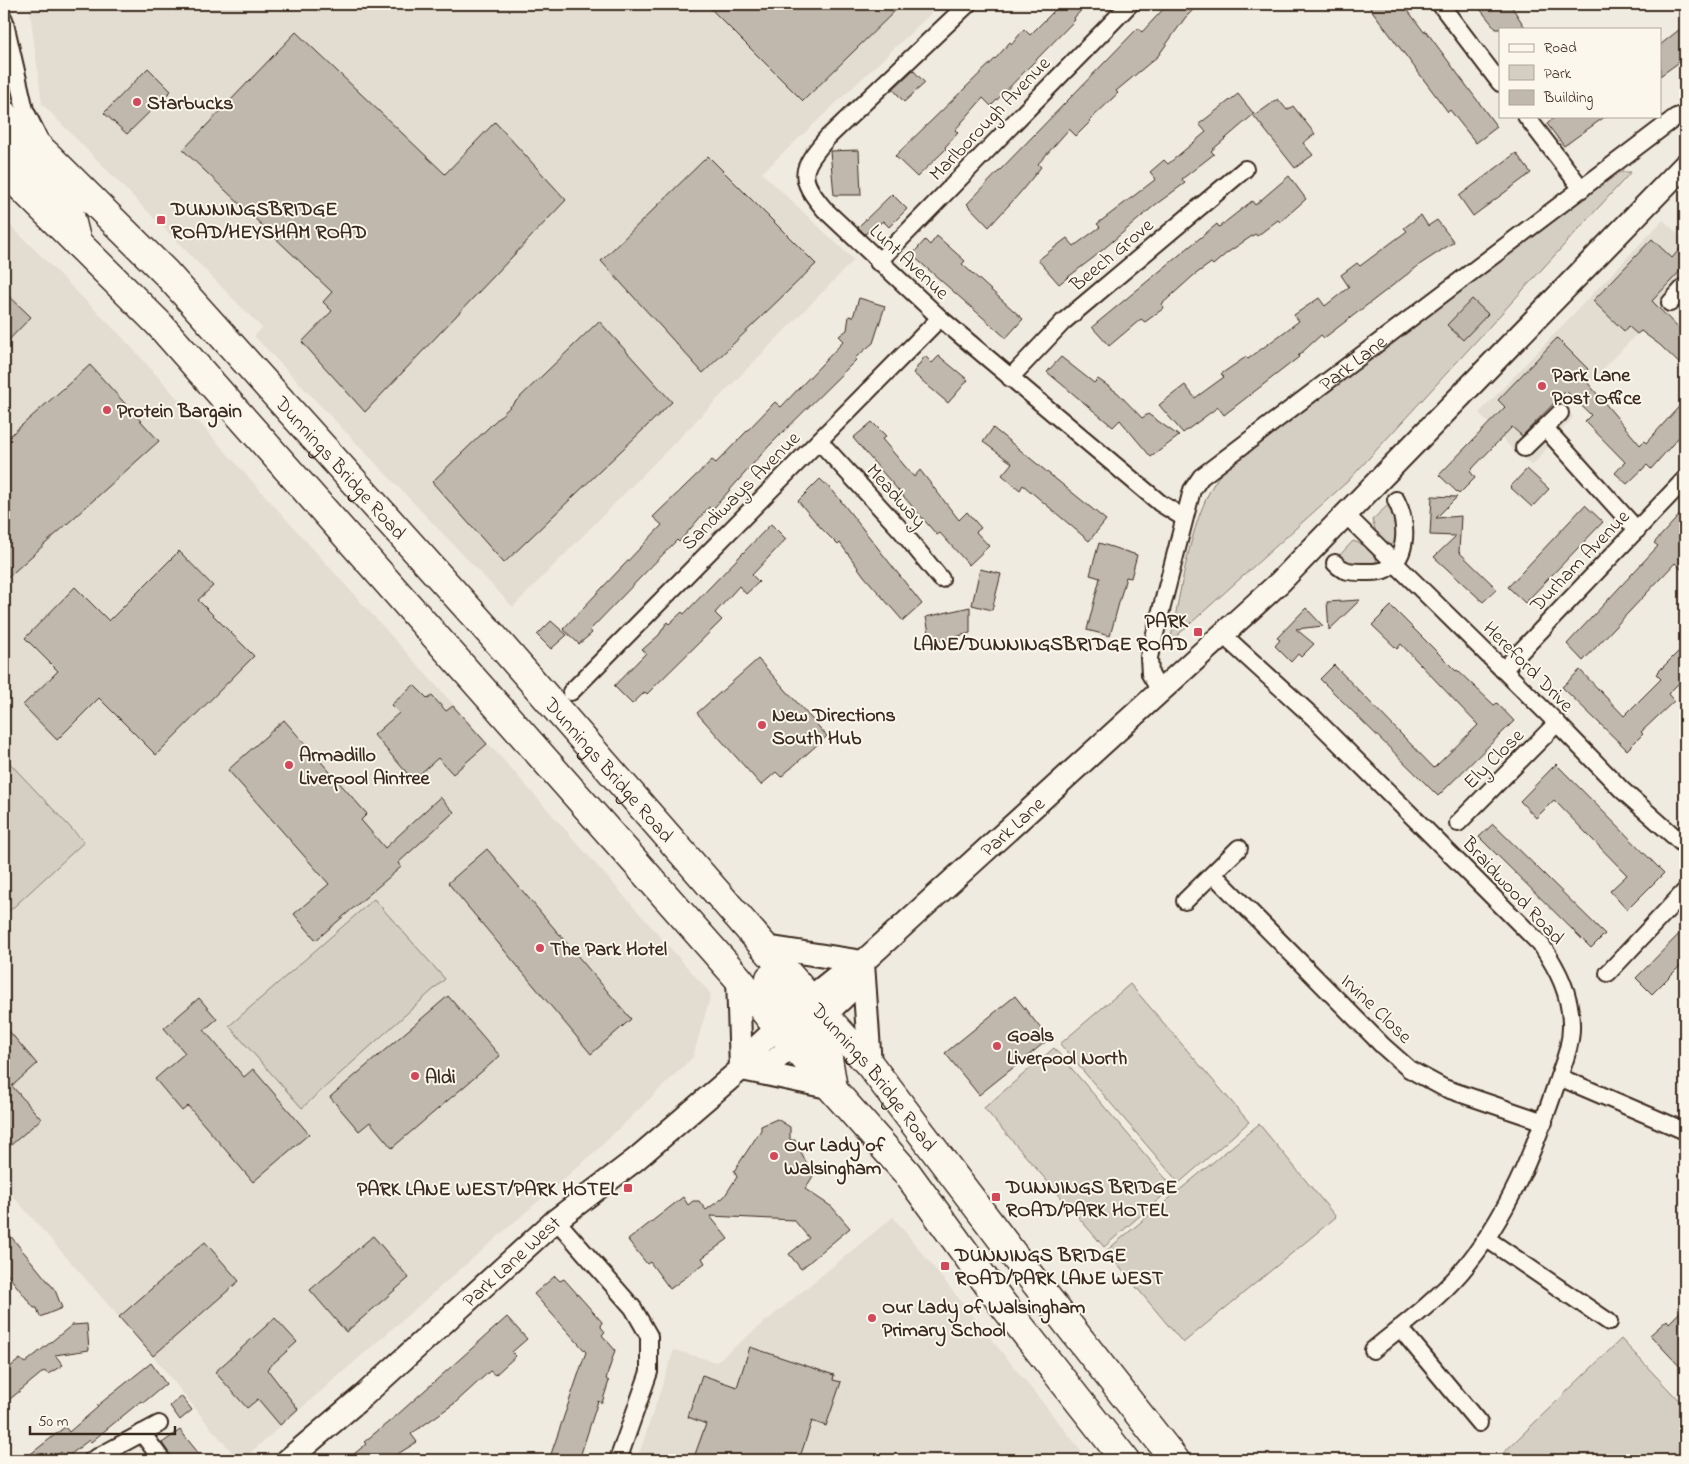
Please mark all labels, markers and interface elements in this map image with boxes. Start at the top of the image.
legend [1499,28,1662,118]
text: Road [1544,37,1577,59]
street label: Marlborough Avenue [923,51,1059,189]
text: Park [1544,63,1572,85]
text: Building [1543,87,1593,110]
place label: Starbucks [147,90,233,119]
marker: Starbucks [131,96,143,108]
place label: DUNNINGSBRIDGE ROAD/HEYSHAM ROAD [170,196,367,248]
street label: Beech Grove [1064,212,1161,300]
marker: DUNNINGSBRIDGE ROAD/HEYSHAM ROAD [155,214,167,226]
street label: Lunt Avenue [862,218,955,308]
street label: Park Lane [1314,329,1394,399]
place label: Park Lane Post Office [1552,362,1642,414]
marker: Park Lane Post Office [1536,380,1548,392]
street label: Dunnings Bridge Road [266,390,412,547]
place label: Protein Bargain [117,398,242,428]
marker: Protein Bargain [101,404,113,416]
street label: Sandiways Avenue [676,426,808,558]
street label: Meadway [858,458,932,535]
street label: Durham Avenue [1524,504,1637,620]
place label: PARK LANE/DUNNINGSBRIDGE ROAD [914,608,1189,660]
street label: Hereford Drive [1475,616,1579,720]
marker: PARK LANE/DUNNINGSBRIDGE ROAD [1192,626,1204,638]
street label: Dunnings Bridge Road [535,691,679,850]
place label: New Directions South Hub [772,702,896,754]
marker: New Directions South Hub [756,719,768,731]
street label: Ely Close [1458,723,1532,797]
place label: Armadillo Liverpool Aintree [299,742,431,794]
marker: Armadillo Liverpool Aintree [283,759,295,771]
street label: Park Lane [975,791,1052,865]
street label: Braidwood Road [1454,830,1570,952]
place label: The Park Hotel [550,936,667,965]
marker: The Park Hotel [534,942,546,954]
street label: Irvine Close [1333,968,1418,1051]
street label: Dunnings Bridge Road [802,997,942,1158]
place label: Goals Liverpool North [1007,1022,1127,1074]
marker: Goals Liverpool North [991,1040,1003,1052]
place label: Aldi [425,1064,456,1093]
marker: Aldi [409,1070,421,1082]
place label: Our Lady of Walsingham [784,1132,886,1185]
marker: Our Lady of Walsingham [768,1150,780,1162]
place label: DUNNINGS BRIDGE ROAD/PARK HOTEL [1005,1174,1177,1226]
place label: PARK LANE WEST/PARK HOTEL [357,1176,619,1205]
marker: PARK LANE WEST/PARK HOTEL [622,1182,634,1194]
marker: DUNNINGS BRIDGE ROAD/PARK HOTEL [990,1191,1002,1203]
street label: Park Lane West [457,1210,569,1316]
place label: DUNNINGS BRIDGE ROAD/PARK LANE WEST [954,1242,1164,1294]
marker: DUNNINGS BRIDGE ROAD/PARK LANE WEST [939,1260,951,1272]
place label: Our Lady of Walsingham Primary School [882,1294,1086,1347]
marker: Our Lady of Walsingham Primary School [866,1312,878,1324]
scale bar [30,1404,175,1436]
text: 50 m [38,1411,69,1433]

